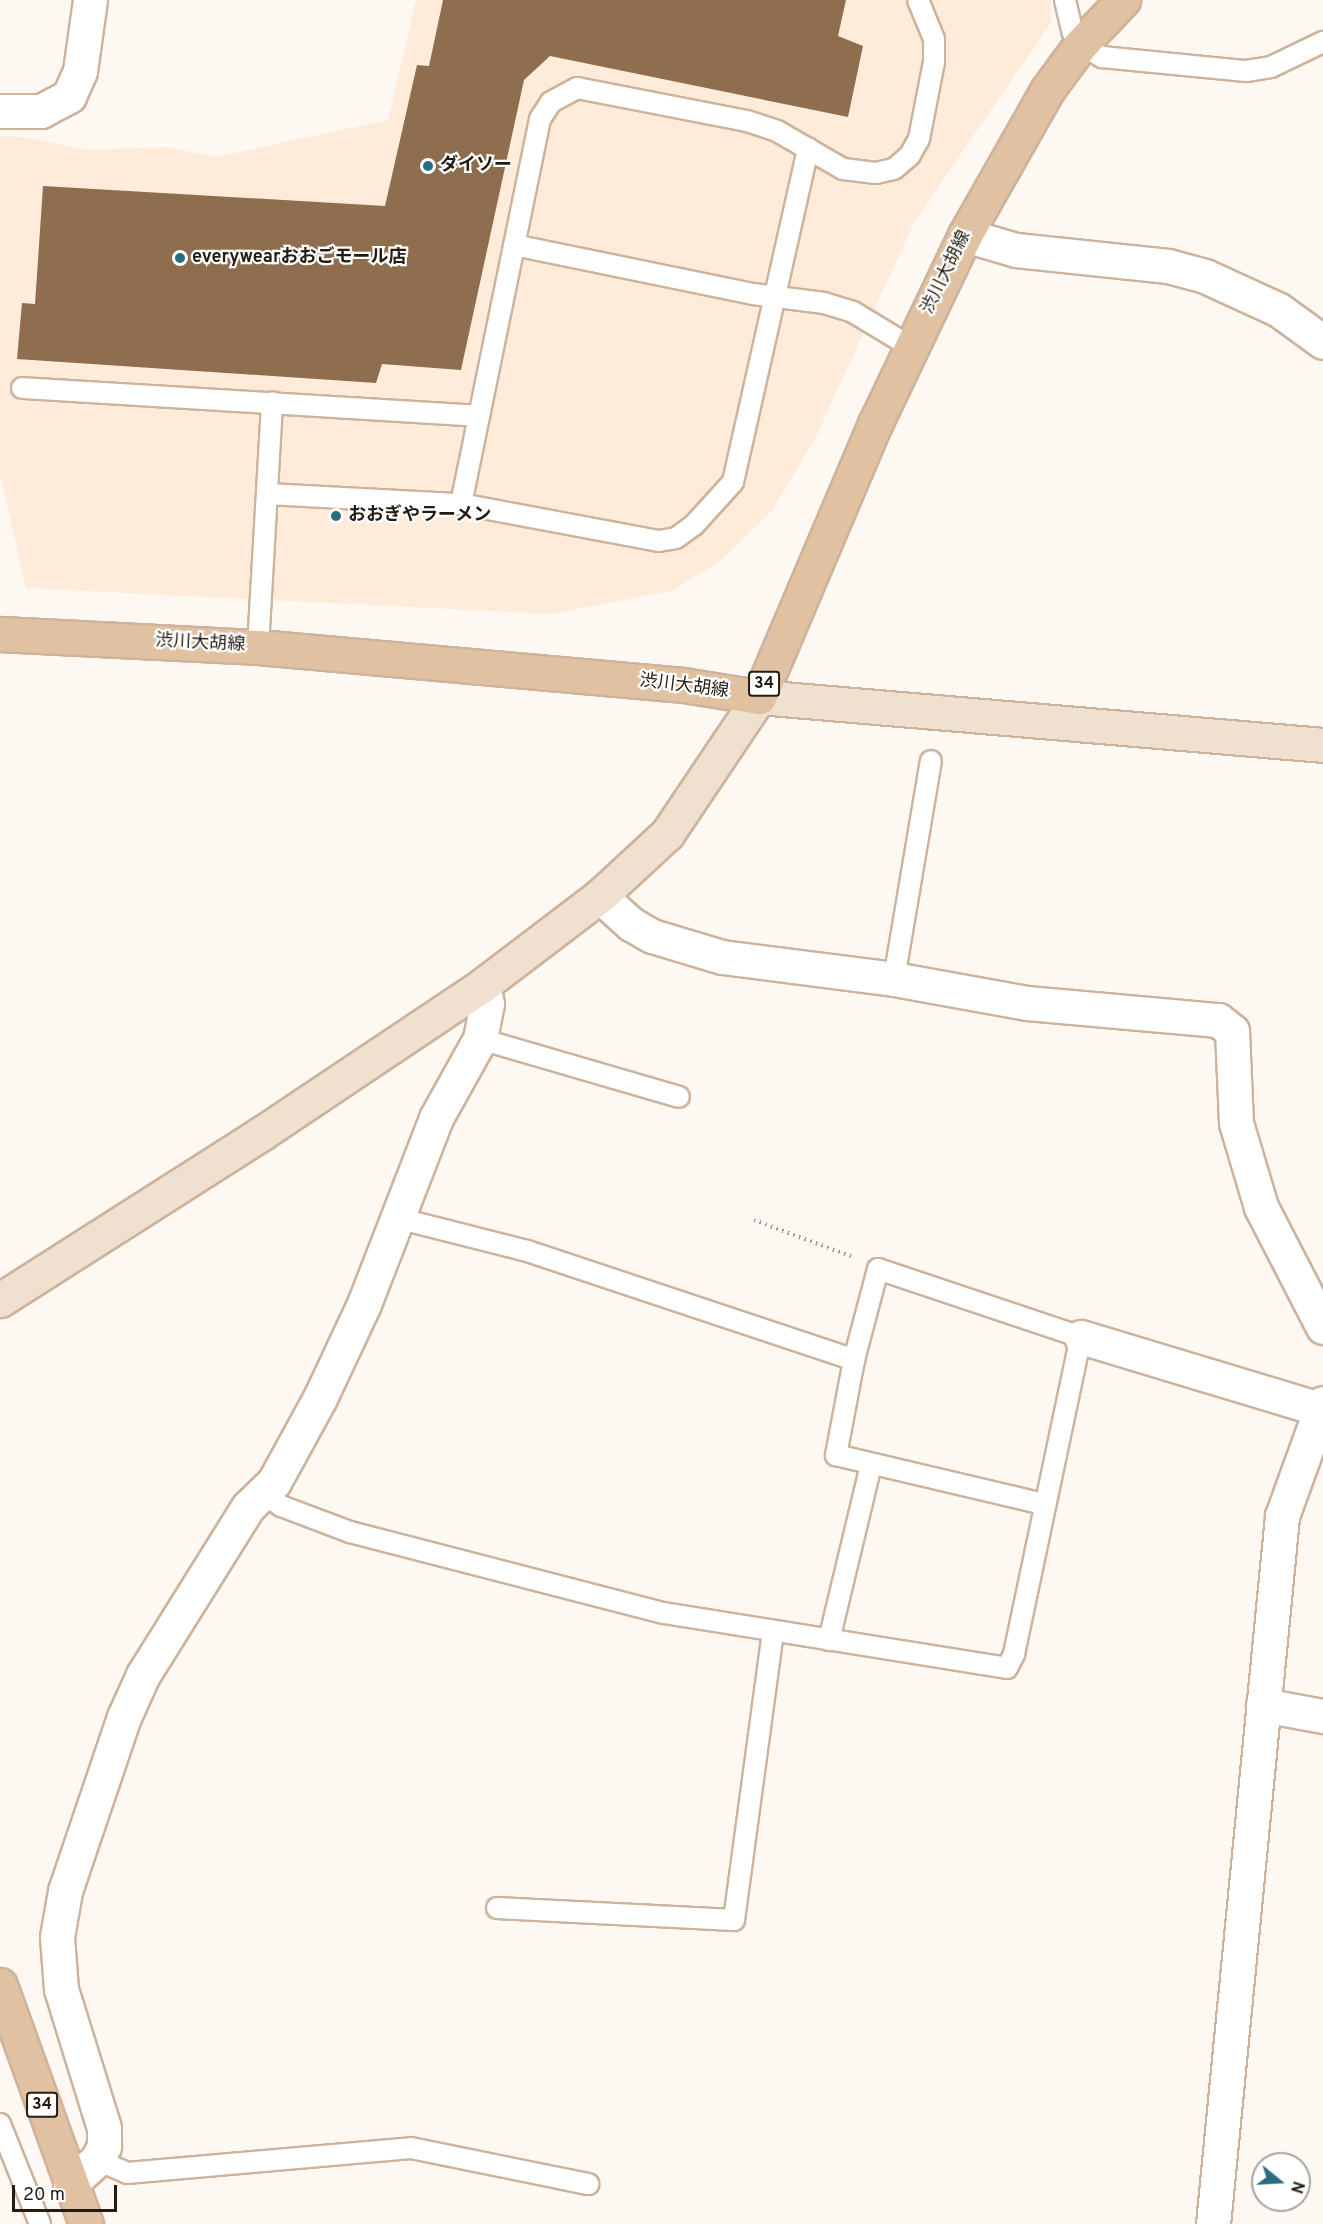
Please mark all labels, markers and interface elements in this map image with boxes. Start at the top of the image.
place label: ダイソー [440,155,512,177]
marker: ダイソー [421,159,435,173]
street label: 渋川大胡線 [918,228,976,318]
place label: everywearおおごモール店 [192,247,406,269]
marker: everywearおおごモール店 [173,251,187,265]
place label: おおぎやラーメン [348,505,492,527]
marker: おおぎやラーメン [329,509,343,523]
street label: 渋川大胡線 [154,631,246,657]
street label: 渋川大胡線 [638,671,730,703]
road number: 34 [748,671,780,697]
road number: 34 [26,2092,58,2118]
north arrow [1251,2152,1311,2212]
scale bar [15,2173,120,2211]
text: N [1285,2178,1308,2196]
text: 20 m [23,2184,65,2207]

